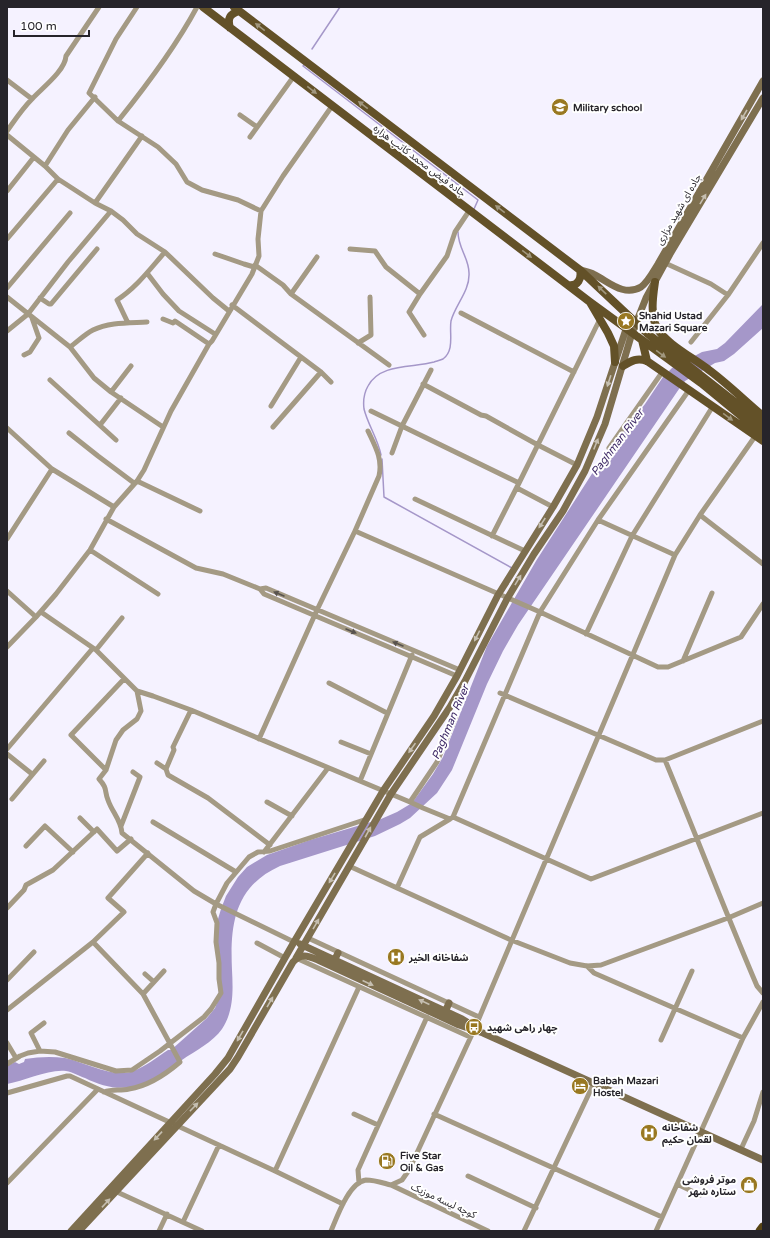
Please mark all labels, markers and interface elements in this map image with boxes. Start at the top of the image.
scale bar [14,12,89,38]
text: 100 m [20,19,57,33]
one-way arrow [254,23,265,31]
one-way arrow [307,86,318,94]
school or university icon: Military school [550,97,570,117]
one-way arrow [358,101,369,110]
place label: Military school [573,102,642,114]
one-way arrow [740,109,747,121]
street label: جاده فیض محمد کاتب هزاره [371,122,468,200]
street label: جاده ای شهید مزاری [654,172,704,247]
one-way arrow [699,193,706,205]
one-way arrow [495,205,506,213]
one-way arrow [521,250,532,258]
one-way arrow [597,286,607,295]
place label: Shahid Ustad Mazari Square [639,310,708,334]
place icon: Shahid Ustad Mazari Square [616,311,636,331]
one-way arrow [655,349,666,358]
one-way arrow [606,375,612,387]
water label: Paghman River [588,405,648,478]
one-way arrow [722,413,733,421]
one-way arrow [594,437,600,449]
one-way arrow [539,518,546,529]
one-way arrow [514,574,521,586]
one-way arrow [273,591,284,597]
one-way arrow [345,629,357,635]
one-way arrow [474,630,481,642]
one-way arrow [392,641,404,647]
water label: Paghman River [429,681,473,761]
one-way arrow [408,743,416,753]
one-way arrow [365,826,371,838]
one-way arrow [328,872,335,884]
one-way arrow [312,918,319,930]
hospital icon: شفاخانه الخیر [386,947,406,967]
place label: شفاخانه الخیر [408,952,469,964]
one-way arrow [362,980,374,986]
one-way arrow [266,996,273,1008]
one-way arrow [418,999,429,1005]
bus stop icon: چهار راهی شهید [464,1017,484,1037]
place label: چهار راهی شهید [487,1022,558,1035]
one-way arrow [237,1030,244,1042]
place label: Babah Mazari Hostel [593,1075,659,1099]
hotel icon: Babah Mazari Hostel [570,1076,590,1096]
one-way arrow [189,1102,199,1112]
place label: شفاخانه لقمان حکیم [662,1122,712,1147]
hospital icon: شفاخانه لقمان حکیم [639,1123,659,1143]
one-way arrow [153,1131,162,1141]
place label: Five Star Oil & Gas [400,1150,444,1174]
fuel station icon: Five Star Oil & Gas [377,1151,397,1171]
place label: موتر فروشی ستاره شهر [682,1174,736,1198]
shop icon: موتر فروشی ستاره شهر [739,1175,759,1195]
street label: کوچه لیسه موزیک [409,1181,479,1222]
one-way arrow [101,1198,111,1208]

